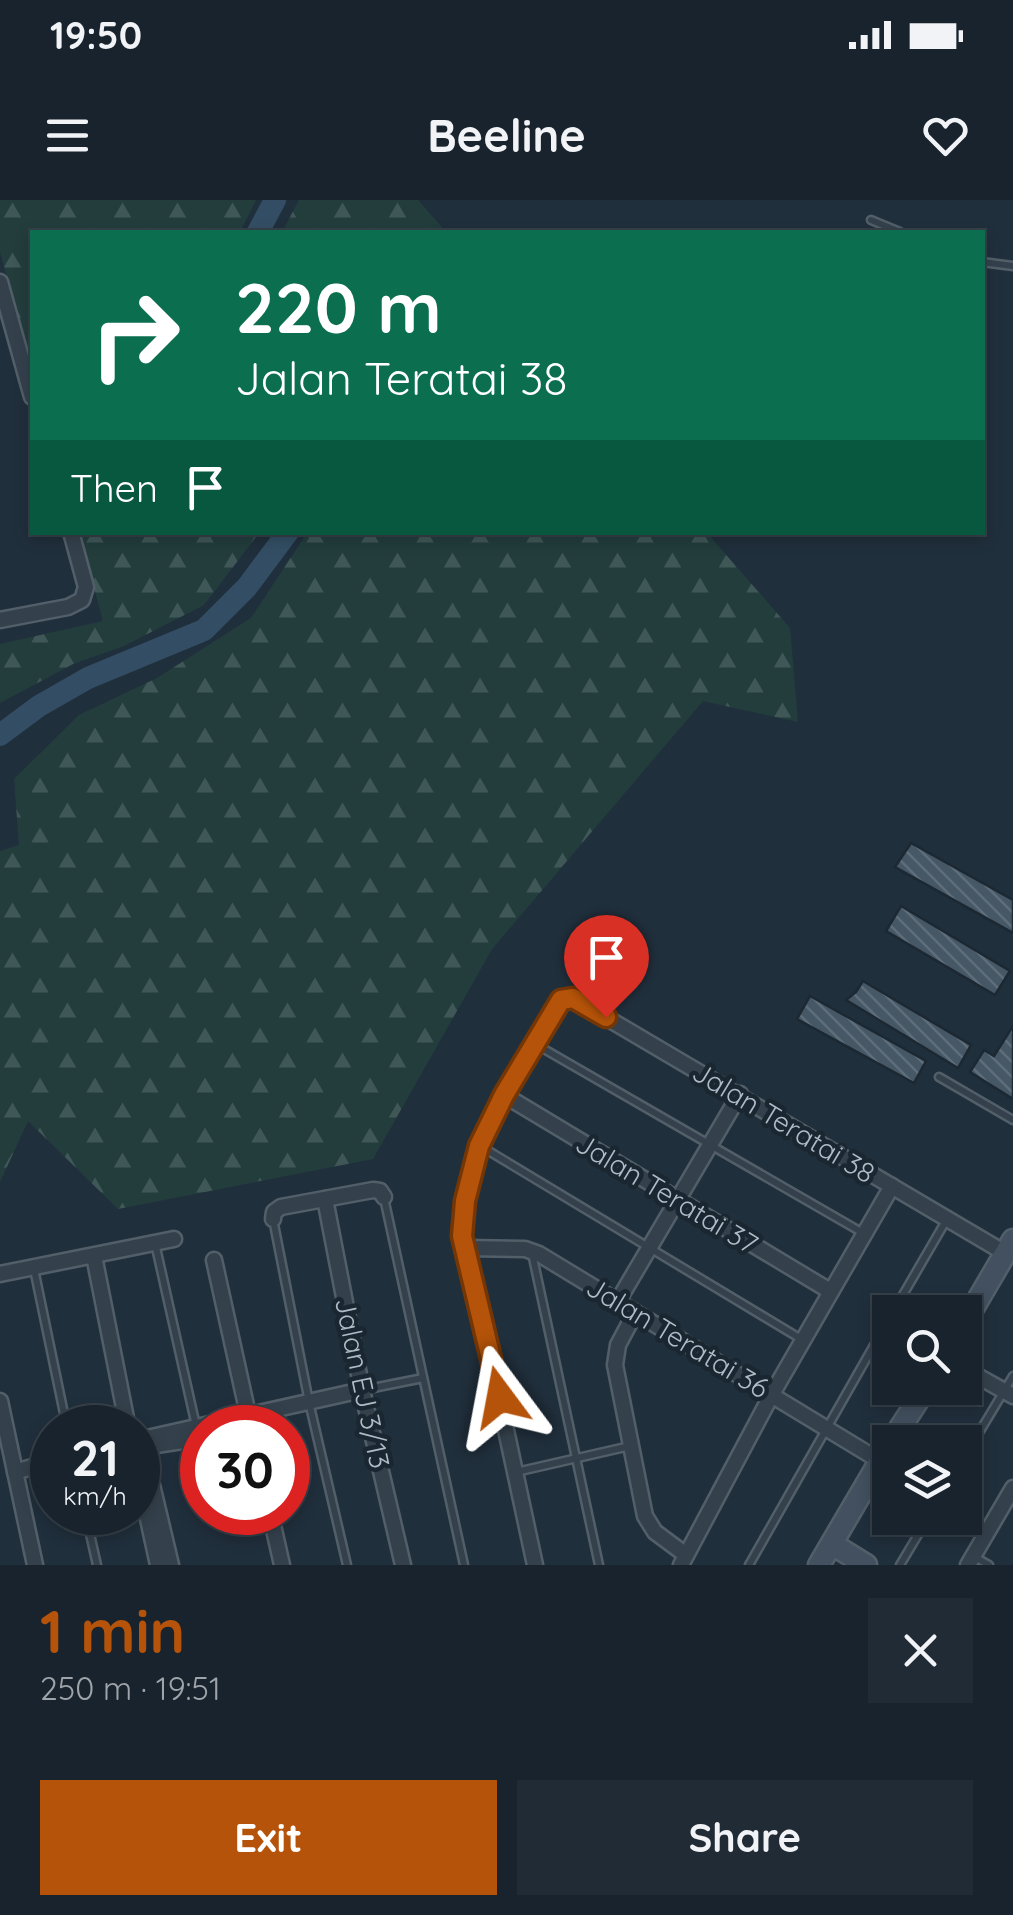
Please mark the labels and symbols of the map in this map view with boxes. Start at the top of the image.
pin [564,915,649,1018]
street label: Jalan Teratai 38 [686,1054,882,1190]
street label: Jalan Teratai 37 [570,1125,764,1261]
street label: Jalan Teratai 36 [580,1269,776,1405]
street label: Jalan EJ 3/13 [328,1294,398,1472]
position arrow [448,1345,552,1449]
speed limit sign: 30 [180,1405,310,1535]

